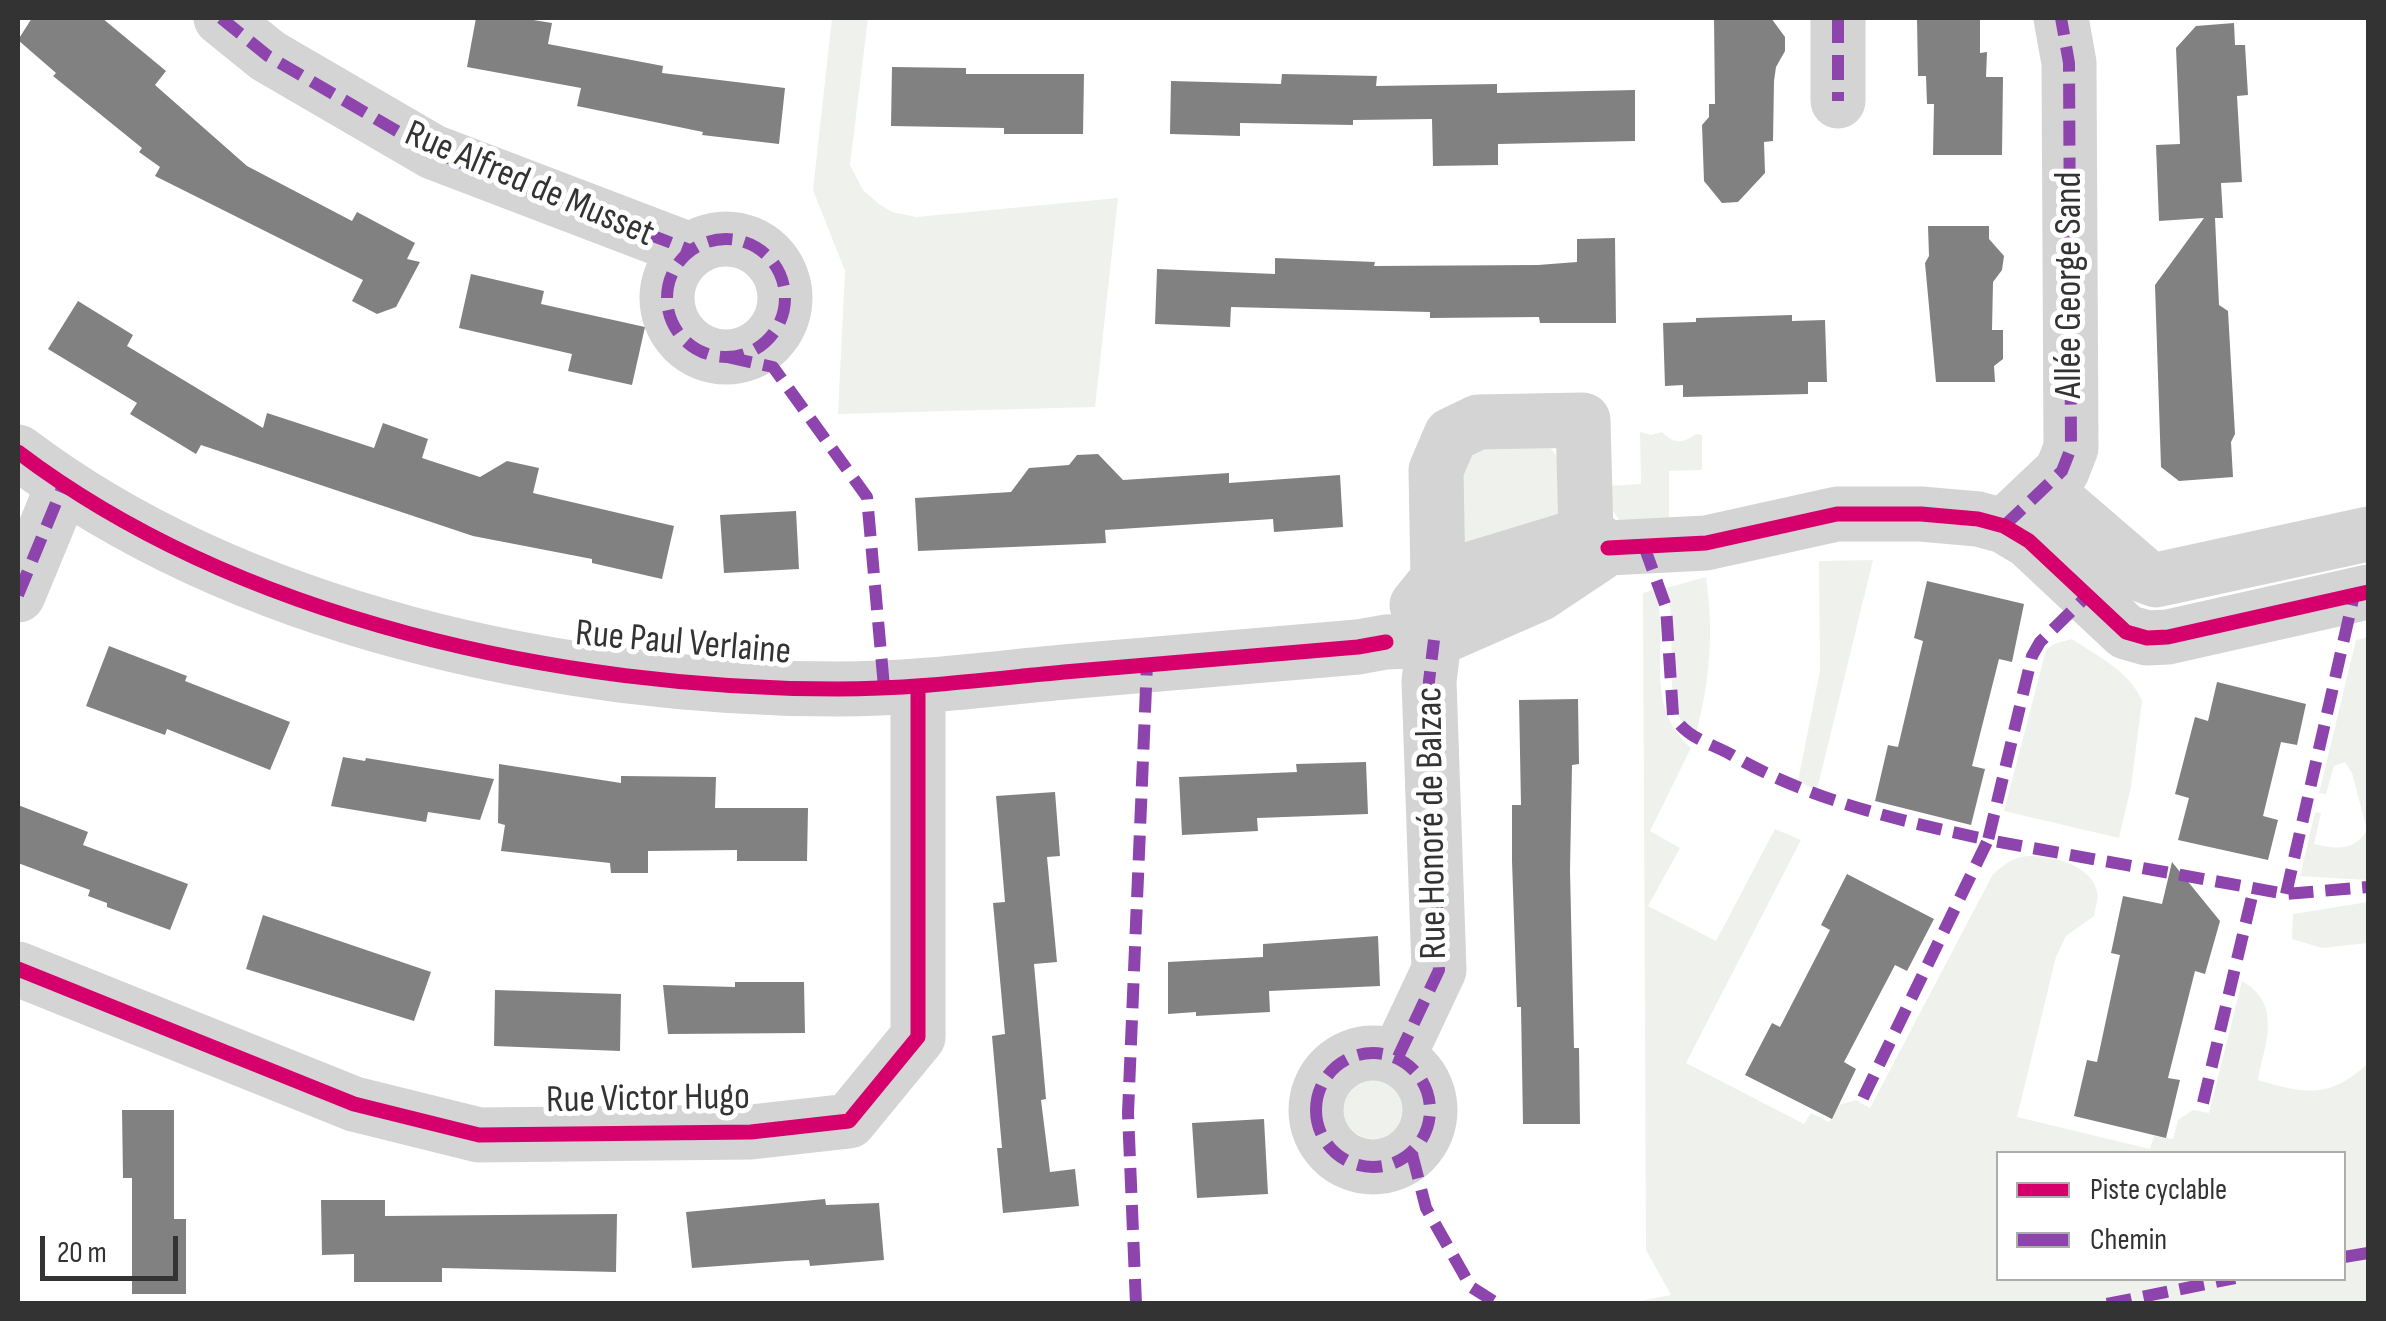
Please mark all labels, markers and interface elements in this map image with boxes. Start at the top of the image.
street label: Rue Alfred de Musset [398,112,660,258]
street label: Allée George Sand [2047,172,2093,398]
street label: Rue Paul Verlaine [573,612,793,676]
street label: Rue Honoré de Balzac [1408,686,1458,960]
street label: Rue Victor Hugo [546,1075,750,1125]
legend [1996,1151,2346,1281]
text: Piste cyclable [2090,1172,2227,1208]
scale bar [45,1216,182,1278]
text: Chemin [2090,1222,2167,1258]
text: 20 m [57,1235,107,1271]

